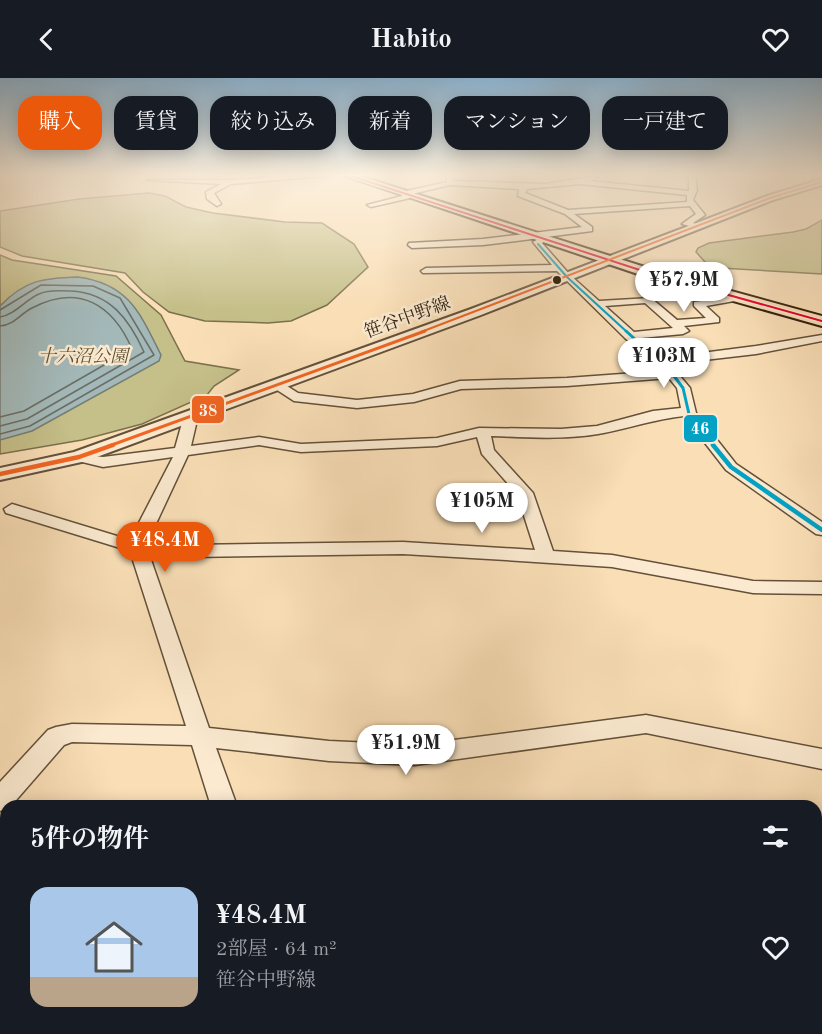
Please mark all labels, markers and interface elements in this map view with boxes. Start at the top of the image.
icon: back [30,23,63,56]
icon: heart [759,23,792,56]
text: Habito [370,26,452,53]
chip: 購入 [18,96,102,150]
chip: 賃貸 [114,96,198,150]
chip: 絞り込み [210,96,336,150]
chip: 新着 [348,96,432,150]
chip: マンション [444,96,590,150]
chip: 一戸建て [602,96,728,150]
pin: ¥57.9M [635,262,733,313]
text: ¥57.9M [649,271,719,291]
unlabelled marker [551,274,563,286]
street label: 笹谷中野線 [361,292,453,342]
pin: ¥103M [622,338,706,389]
park label: 十六沼公園 [38,346,131,366]
text: ¥103M [632,347,696,367]
line badge: 38 [191,395,225,424]
text: 38 [199,404,217,420]
line badge: 46 [683,414,718,443]
text: 46 [691,422,709,438]
pin: ¥105M [440,483,524,534]
text: ¥105M [450,492,514,512]
pin: ¥48.4M [116,522,214,573]
text: ¥48.4M [130,531,200,551]
pin: ¥51.9M [357,725,455,776]
text: ¥51.9M [371,734,441,754]
icon: filters [759,820,792,853]
text: 5件の物件 [30,827,149,853]
text: ¥48.4M [216,903,307,929]
icon: home [78,911,150,983]
icon: heart [759,931,792,964]
text: 2部屋 · 64 m² [216,940,337,960]
text: 笹谷中野線 [216,971,316,991]

